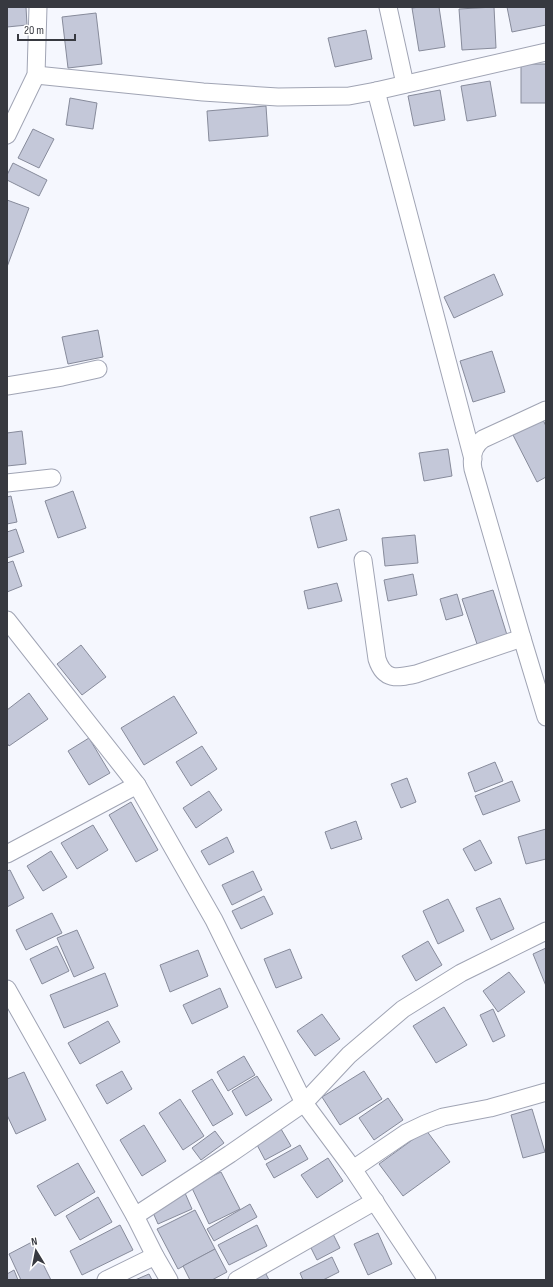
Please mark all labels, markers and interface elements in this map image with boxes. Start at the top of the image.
scale bar [18,16,75,42]
text: 20 m [24,23,44,38]
north arrow [16,1231,56,1271]
text: N [30,1235,38,1249]

